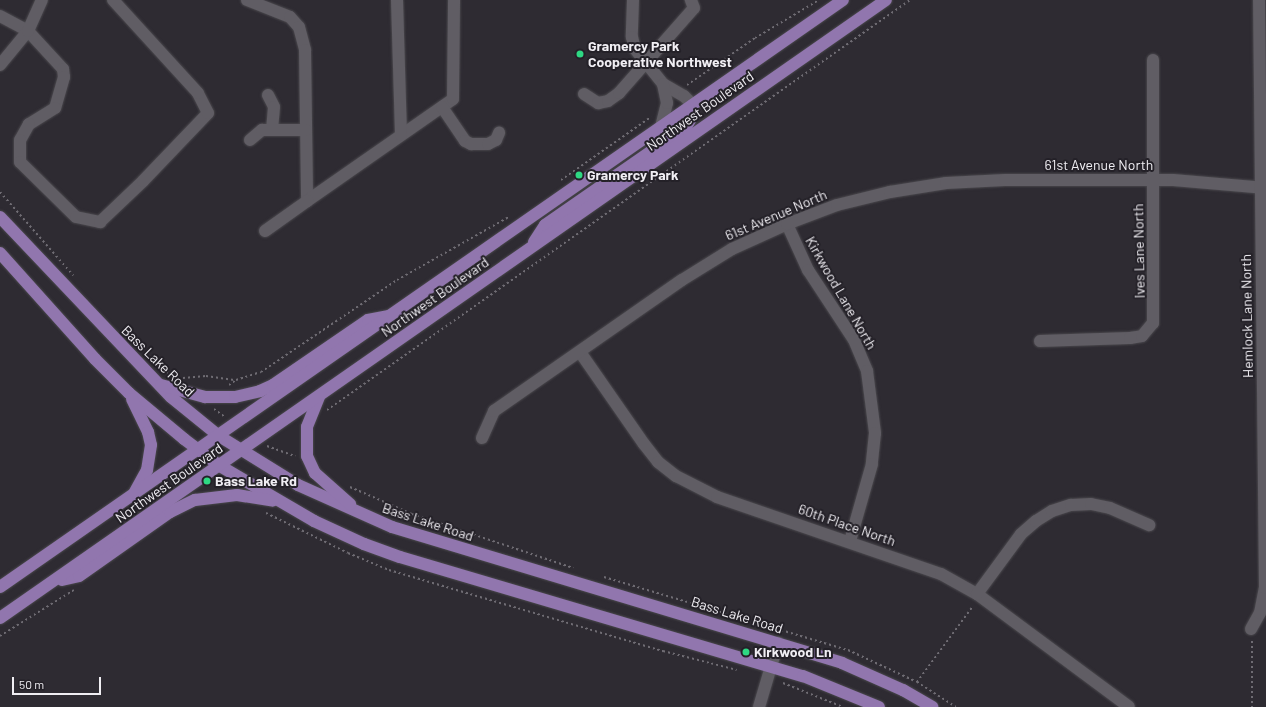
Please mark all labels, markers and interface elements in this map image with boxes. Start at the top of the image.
place label: Gramercy Park Cooperative Northwest [588,38,732,70]
marker: Gramercy Park Cooperative Northwest [575,49,585,59]
street label: Northwest Boulevard [643,68,757,154]
street label: 61st Avenue North [1045,157,1153,173]
place label: Gramercy Park [587,167,678,183]
marker: Gramercy Park [574,170,584,180]
street label: 61st Avenue North [723,186,829,244]
street label: Ives Lane North [1130,203,1148,299]
street label: Kirkwood Lane North [802,234,880,352]
street label: Northwest Boulevard [378,254,492,340]
street label: Hemlock Lane North [1238,254,1256,378]
street label: Bass Lake Road [118,322,198,400]
street label: Northwest Boulevard [112,440,226,526]
place label: Bass Lake Rd [215,473,297,489]
marker: Bass Lake Rd [202,476,212,486]
street label: Bass Lake Road [380,499,476,545]
street label: 60th Place North [796,500,898,550]
street label: Bass Lake Road [689,593,785,637]
place label: Kirkwood Ln [754,644,832,660]
marker: Kirkwood Ln [741,647,751,657]
scale bar [14,669,103,695]
text: 50 m [19,677,44,691]

